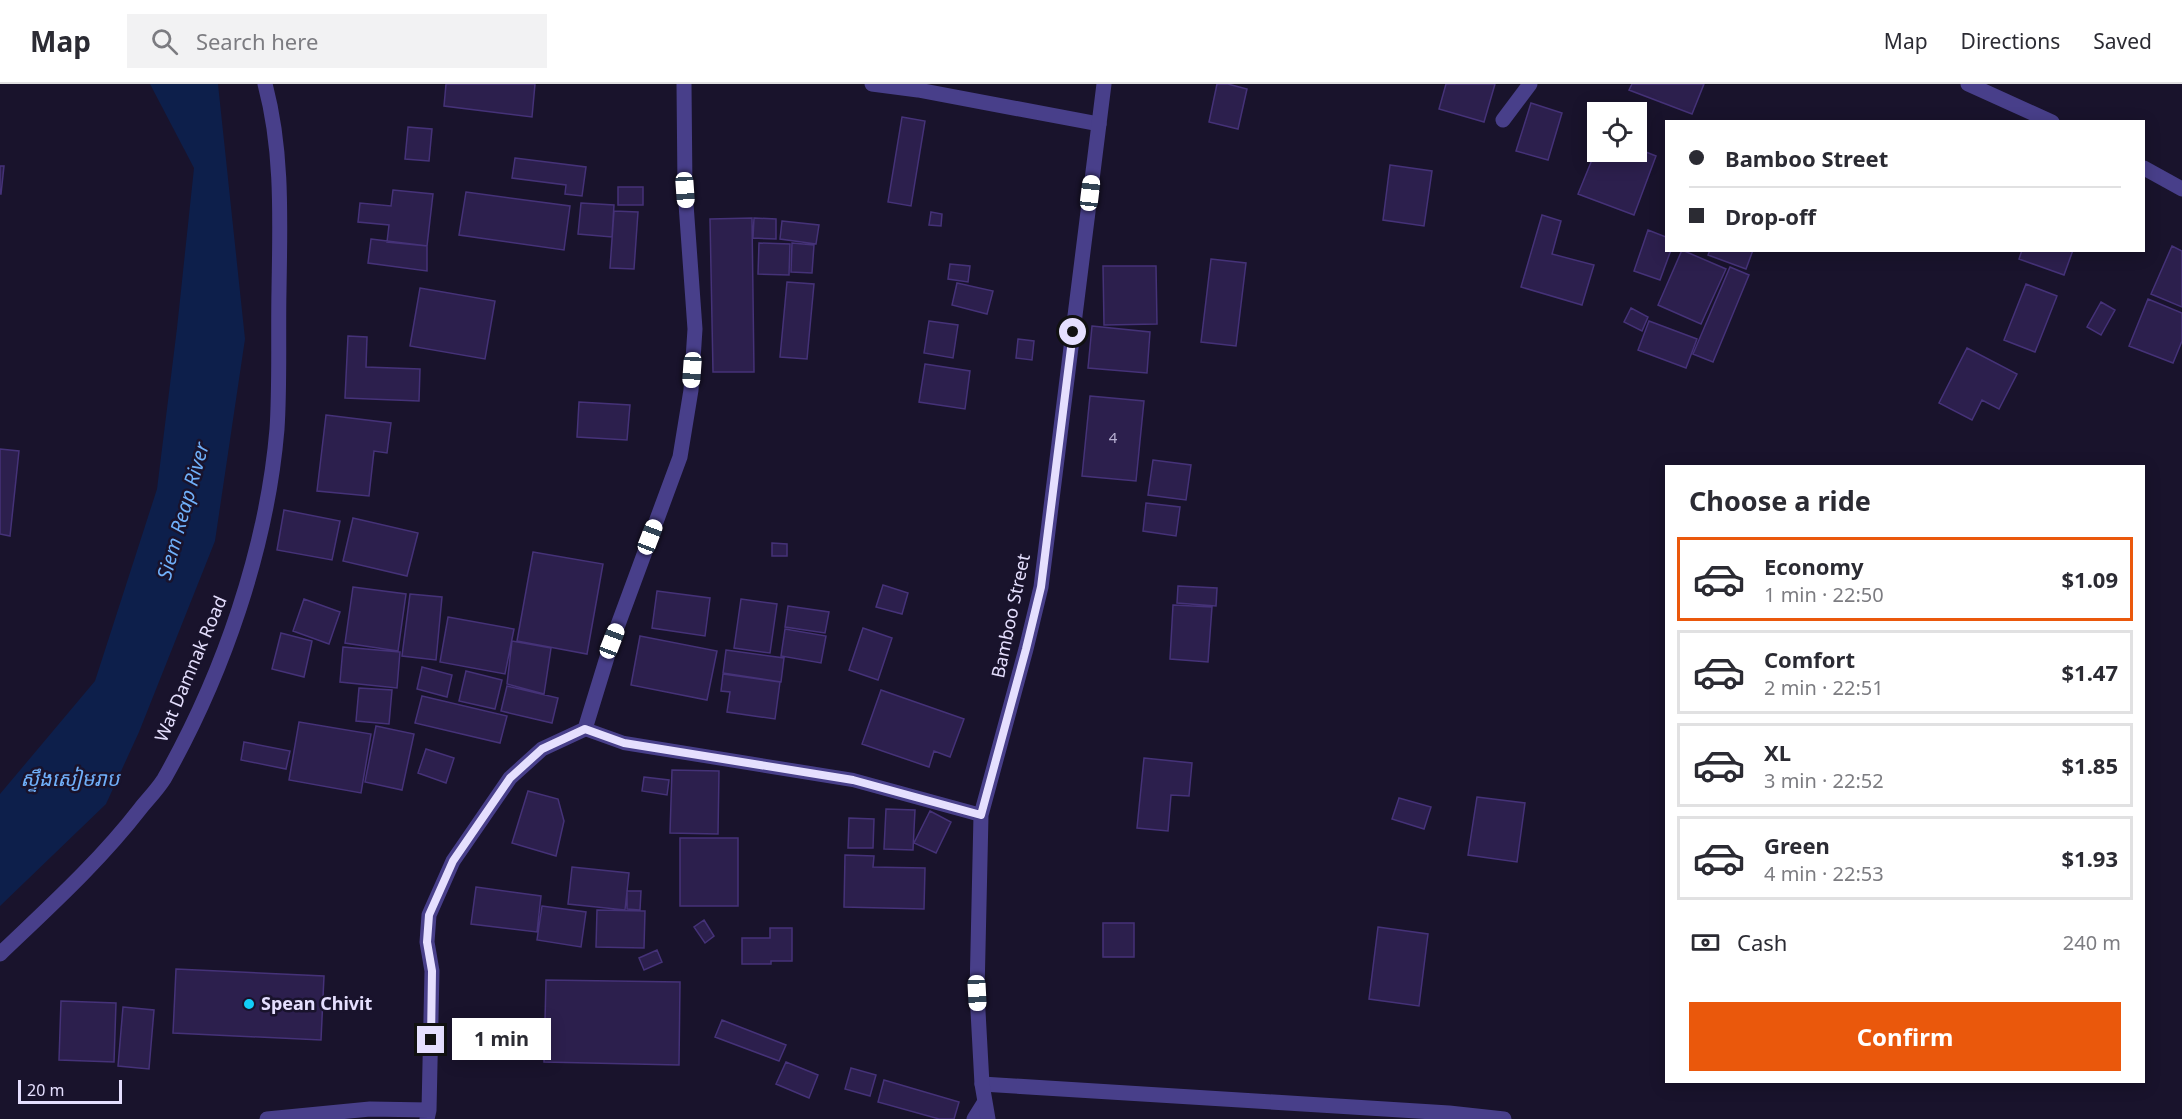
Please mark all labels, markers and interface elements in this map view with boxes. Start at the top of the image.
search box [127,14,547,68]
text: Map [30,22,91,60]
icon: search [148,25,181,58]
text: Search here [196,26,318,56]
text: Map [1884,27,1928,55]
text: Directions [1961,27,2060,55]
text: Saved [2093,27,2152,55]
map controls [1587,102,1647,162]
button: locate [1587,102,1647,162]
text: Bamboo Street [1725,143,1888,173]
car [675,171,695,209]
car [1079,174,1101,212]
text: Drop-off [1725,201,1816,231]
route start [1059,318,1086,345]
car [682,351,702,389]
house number: 4 [1109,427,1118,447]
water label: Siem Reap River [150,438,215,583]
text: Choose a ride [1689,482,1871,519]
car [635,517,665,557]
street label: Bamboo Street [985,551,1035,680]
text: Economy [1764,551,1863,581]
icon: car [1692,552,1746,606]
text: $1.09 [2061,564,2118,594]
text: 1 min · 22:50 [1764,581,1884,608]
street label: Wat Damnak Road [148,592,232,745]
car [597,621,627,661]
text: Comfort [1764,644,1855,674]
icon: car [1692,645,1746,699]
text: $1.47 [2061,657,2118,687]
text: 2 min · 22:51 [1764,674,1884,701]
text: XL [1764,737,1791,767]
icon: car [1692,738,1746,792]
text: $1.85 [2061,750,2118,780]
water label: ស្ទឹងសៀមរាប [20,765,122,792]
text: 3 min · 22:52 [1764,767,1884,794]
text: Green [1764,830,1830,860]
icon: car [1692,831,1746,885]
text: $1.93 [2061,843,2118,873]
text: 4 min · 22:53 [1764,860,1884,887]
icon: cash [1689,926,1722,959]
text: Cash [1737,927,1787,957]
text: 240 m [2063,929,2121,956]
car [967,975,987,1011]
place label: Spean Chivit [261,991,372,1015]
marker: Spean Chivit [242,997,256,1011]
button: Confirm [1689,1002,2121,1071]
callout: 1 min [452,1019,551,1061]
text: 1 min [474,1025,529,1052]
route end [417,1026,444,1053]
scale bar [18,1077,122,1104]
text: 20 m [27,1079,64,1101]

